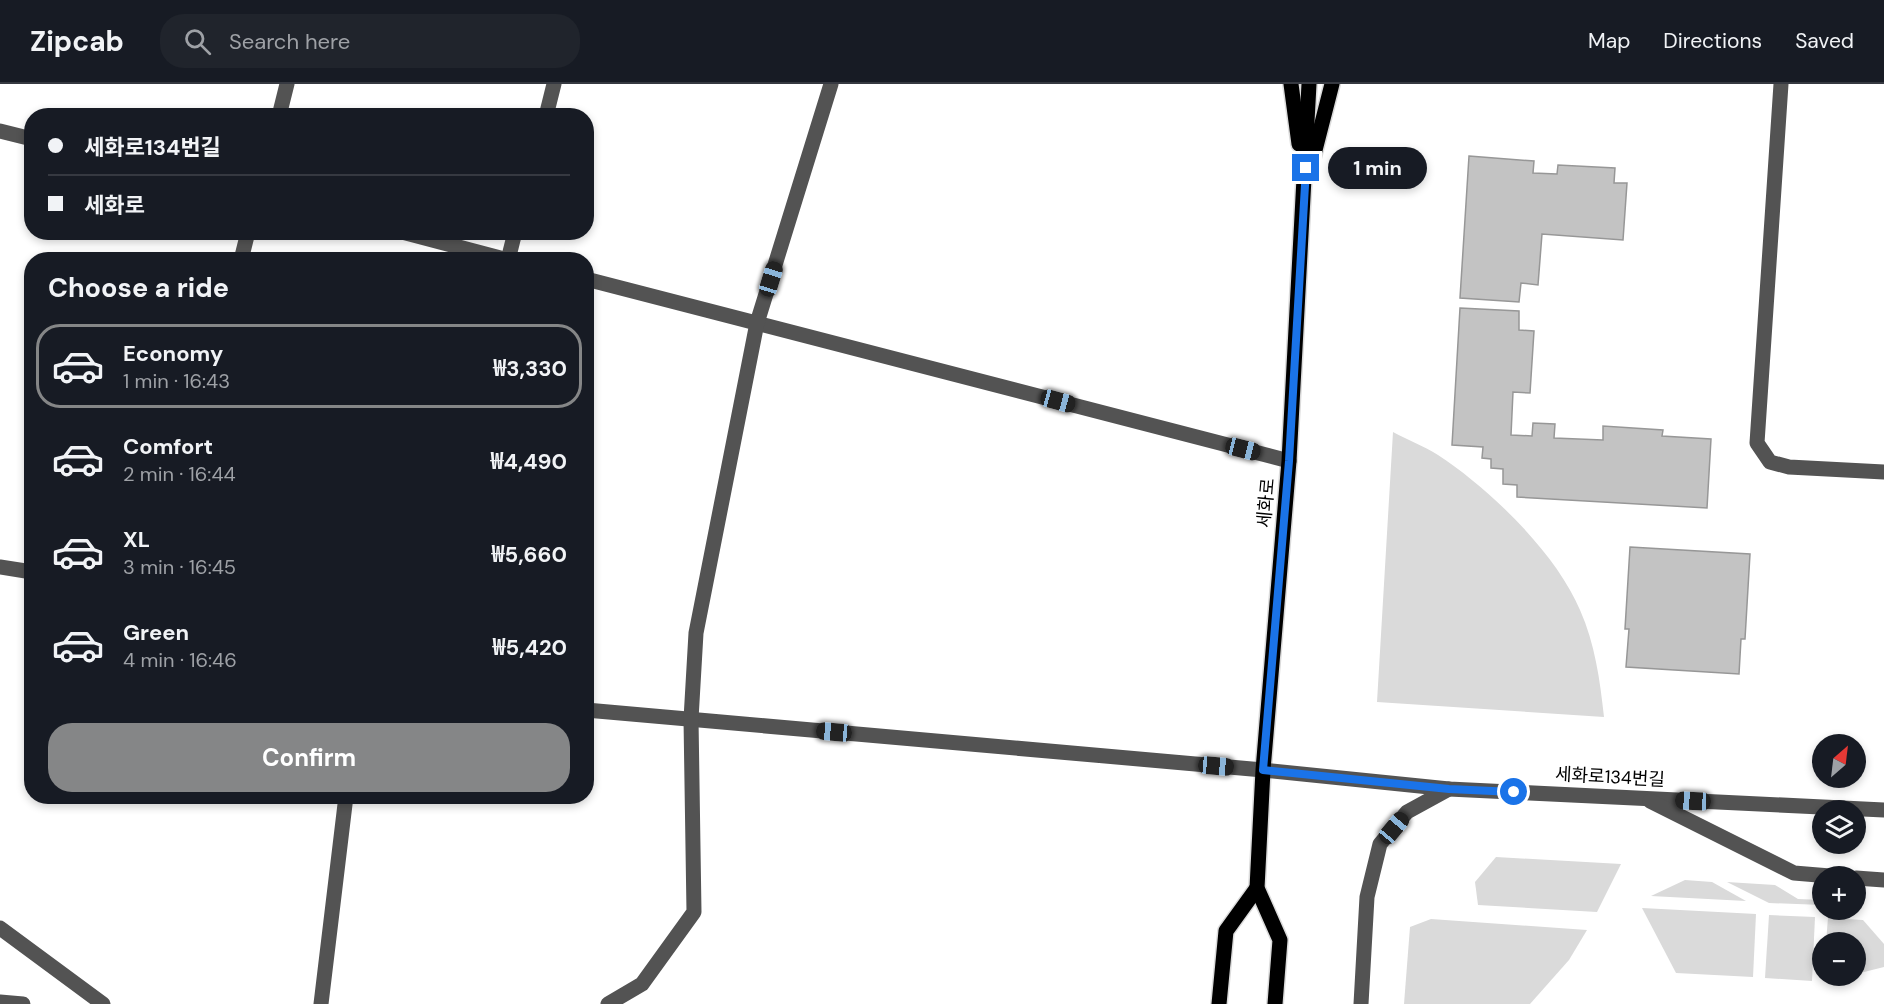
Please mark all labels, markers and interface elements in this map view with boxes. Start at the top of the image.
search box [160,14,580,68]
text: Zipcab [30,23,124,60]
icon: search [181,25,214,58]
text: Search here [229,27,350,56]
text: Map [1588,27,1630,55]
text: Directions [1663,27,1762,55]
text: Saved [1795,27,1854,55]
text: 세화로134번길 [84,133,221,162]
callout: 1 min [1327,147,1426,189]
route end [1292,154,1319,181]
text: 1 min [1353,155,1402,181]
text: 세화로 [84,191,145,220]
car [757,259,785,299]
text: Choose a ride [48,270,229,305]
icon: car [51,339,105,393]
text: Economy [123,339,223,368]
text: ₩3,330 [493,354,567,383]
text: 1 min · 16:43 [123,368,230,394]
car [1038,388,1078,414]
icon: car [51,432,105,486]
text: Comfort [123,432,213,461]
car [1223,436,1263,462]
text: ₩4,490 [491,447,567,476]
text: 2 min · 16:44 [123,461,236,487]
street label: 세화로 [1252,477,1280,529]
icon: car [51,525,105,579]
text: XL [123,525,150,554]
text: ₩5,660 [492,540,567,569]
text: 3 min · 16:45 [123,554,236,580]
icon: car [51,618,105,672]
text: Green [123,618,189,647]
text: ₩5,420 [493,633,567,662]
text: 4 min · 16:46 [123,647,237,673]
car [815,721,853,743]
button: Confirm [48,723,570,792]
north arrow [1812,734,1866,788]
map controls [1812,734,1866,986]
car [1197,755,1235,777]
street label: 세화로134번길 [1554,762,1666,792]
route start [1500,778,1527,805]
car [1675,791,1711,811]
button: layers [1812,800,1866,854]
car [1376,808,1412,848]
button: + [1812,866,1866,920]
button: − [1812,932,1866,986]

